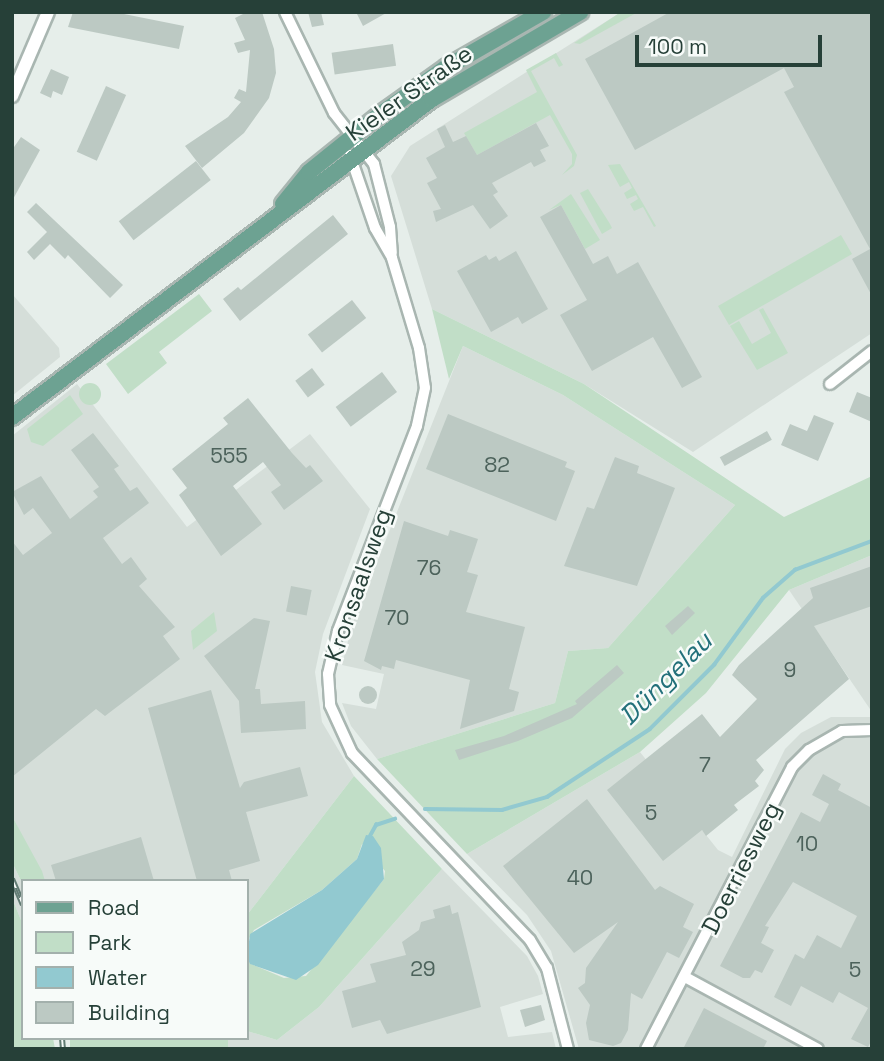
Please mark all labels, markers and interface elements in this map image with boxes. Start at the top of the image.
scale bar [639,21,826,65]
text: 100 m [648,33,707,60]
street label: Kieler Straße [340,39,478,147]
house number: 555 [210,443,248,469]
house number: 82 [484,452,510,478]
street label: Kronsaalsweg [318,505,398,665]
house number: 76 [417,555,441,581]
house number: 70 [384,605,410,631]
water label: Düngelau [613,626,719,732]
house number: 9 [784,657,796,683]
house number: 7 [699,752,711,778]
street label: Doerriesweg [695,797,787,939]
house number: 5 [645,800,657,826]
house number: 10 [796,831,818,857]
house number: 40 [567,865,593,891]
legend [21,879,248,1040]
text: Road [88,894,140,921]
text: Park [88,929,132,956]
house number: 29 [410,956,436,982]
house number: 5 [849,957,861,983]
text: Water [88,964,147,991]
text: Building [88,999,170,1026]

